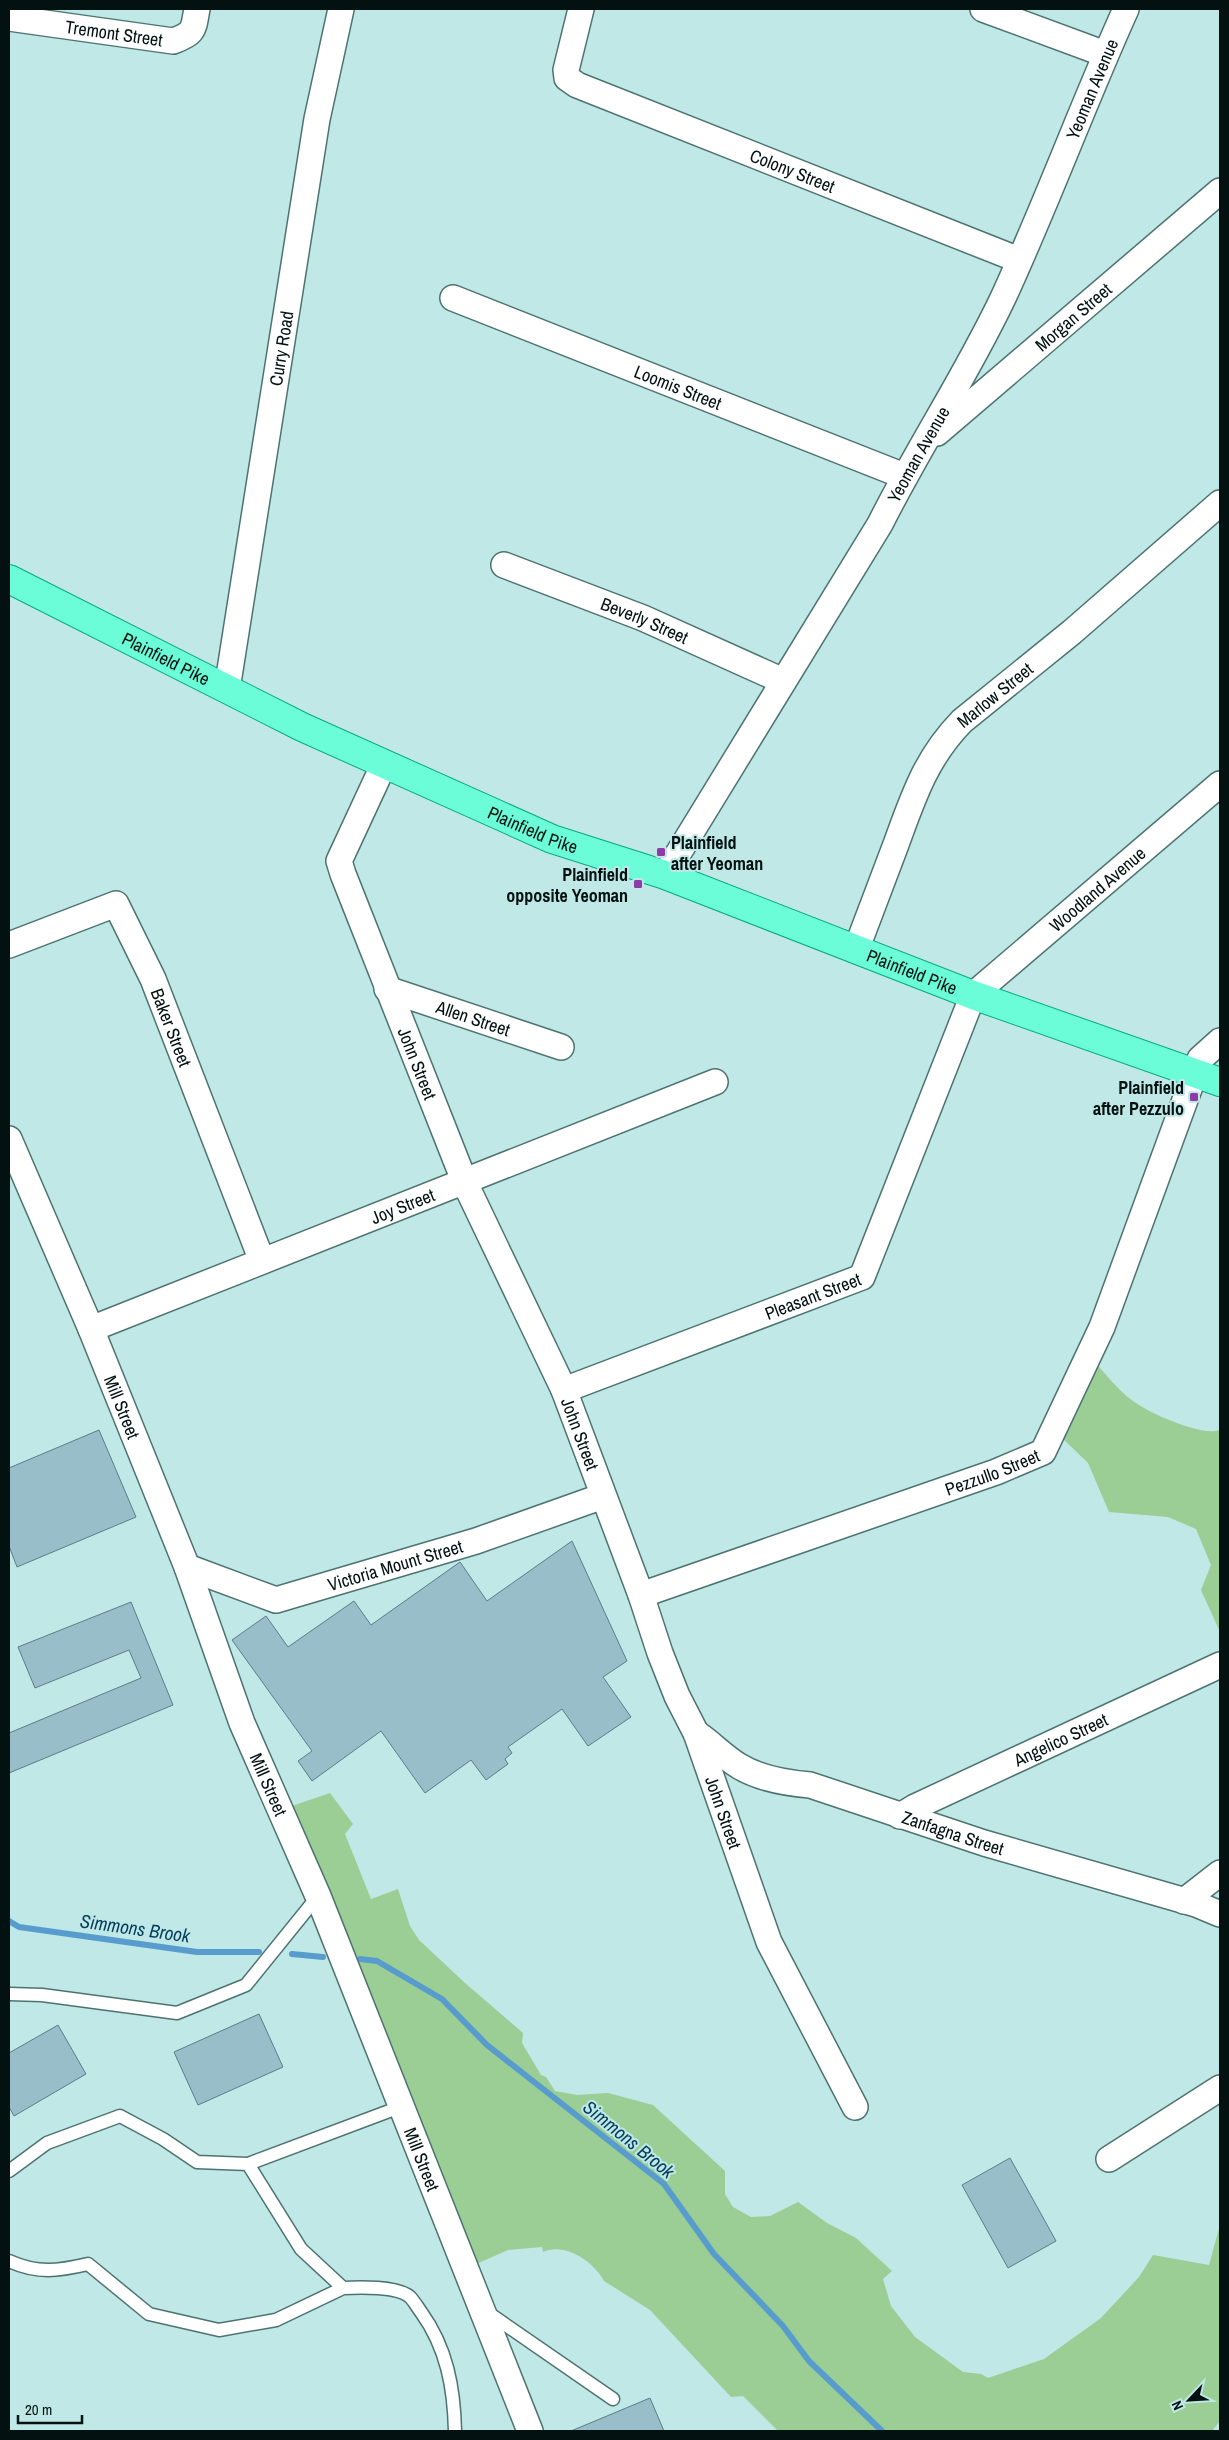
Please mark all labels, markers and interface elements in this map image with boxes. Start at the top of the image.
street label: Tremont Street [64,14,164,52]
street label: Yeoman Avenue [1059,35,1124,143]
street label: Colony Street [746,142,839,198]
street label: Morgan Street [1029,277,1117,357]
street label: Curry Road [263,309,299,387]
street label: Loomis Street [631,358,725,415]
street label: Yeoman Avenue [881,401,955,507]
street label: Beverly Street [597,591,692,649]
street label: Plainfield Pike [118,626,214,691]
street label: Marlow Street [951,656,1038,733]
street label: Plainfield Pike [484,799,581,859]
place label: Plainfield after Yeoman [671,830,763,876]
street label: Woodland Avenue [1044,841,1151,937]
marker: Plainfield after Yeoman [655,846,667,858]
place label: Plainfield opposite Yeoman [506,862,628,908]
marker: Plainfield opposite Yeoman [632,878,644,890]
street label: Plainfield Pike [863,942,961,1000]
street label: Baker Street [145,984,198,1070]
street label: Allen Street [432,994,514,1042]
street label: John Street [392,1024,443,1103]
place label: Plainfield after Pezzulo [1093,1075,1184,1121]
marker: Plainfield after Pezzulo [1188,1091,1200,1103]
street label: Joy Street [367,1182,438,1230]
street label: Pleasant Street [761,1266,864,1325]
street label: Mill Street [98,1371,146,1442]
street label: John Street [555,1394,605,1474]
street label: Pezzullo Street [941,1442,1043,1501]
street label: Victoria Mount Street [325,1533,465,1597]
street label: Angelico Street [1009,1707,1112,1772]
street label: Mill Street [244,1749,294,1820]
street label: John Street [699,1772,748,1852]
street label: Zanfagna Street [899,1804,1007,1861]
water label: Simmons Brook [78,1907,193,1949]
water label: Simmons Brook [578,2094,681,2185]
street label: Mill Street [398,2124,446,2195]
north arrow [1164,2375,1214,2425]
scale bar [18,2392,81,2424]
text: N [1167,2398,1187,2413]
text: 20 m [25,2399,52,2420]

